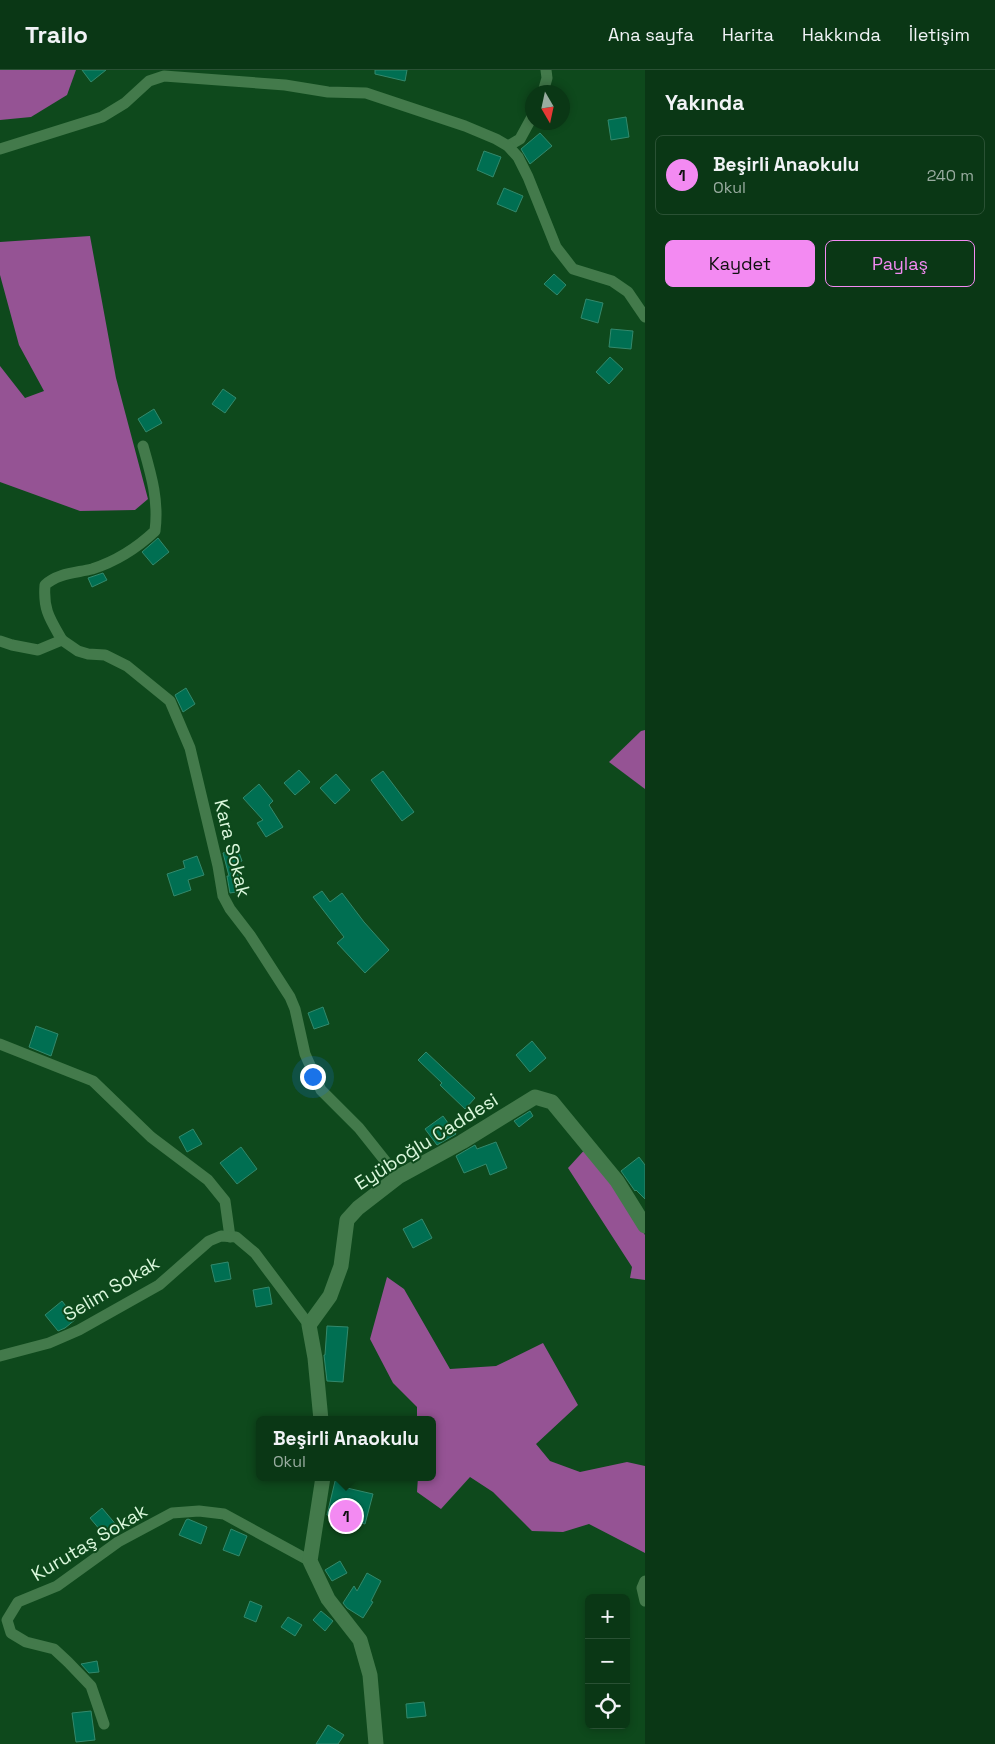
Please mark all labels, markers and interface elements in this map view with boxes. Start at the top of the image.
text: Trailo [25,19,88,50]
text: Ana sayfa [608,23,694,46]
text: Harita [722,23,774,46]
text: Hakkında [802,23,881,46]
text: İletişim [909,23,970,46]
north arrow [525,85,570,130]
text: Yakında [665,89,744,116]
text: Beşirli Anaokulu [713,152,859,177]
text: 1 [678,165,686,186]
text: 240 m [927,165,974,186]
text: Okul [713,177,746,198]
button: Kaydet [665,240,815,287]
button: Paylaş [825,240,975,287]
street label: Kara Sokak [208,797,257,900]
your location [300,1064,326,1090]
street label: Eyüboğlu Caddesi [350,1087,503,1196]
street label: Selim Sokak [59,1250,164,1327]
popup [256,1416,436,1481]
text: Beşirli Anaokulu [273,1426,419,1451]
text: Okul [273,1451,306,1472]
pin: 1 [330,1497,362,1535]
street label: Kurutaş Sokak [27,1498,152,1587]
map controls [585,1594,630,1729]
button: + [585,1594,630,1639]
button: − [585,1639,630,1684]
button: locate [585,1684,630,1729]

